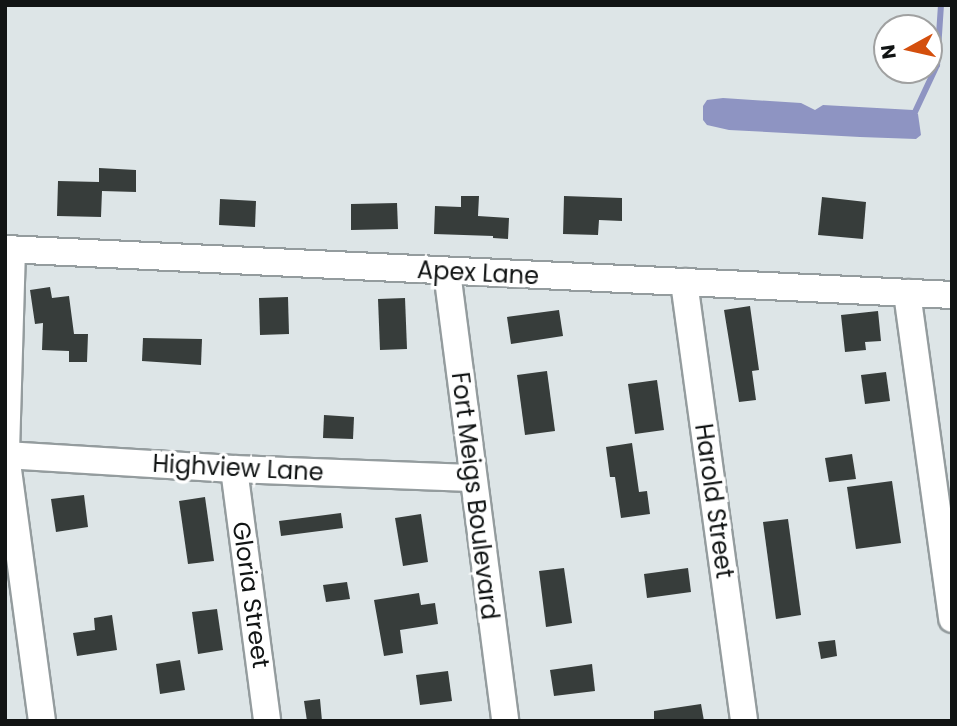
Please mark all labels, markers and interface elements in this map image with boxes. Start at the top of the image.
north arrow [873,14,943,84]
text: N [874,43,903,61]
street label: Apex Lane [416,255,540,291]
street label: Fort Meigs Boulevard [446,371,504,621]
street label: Harold Street [689,422,739,580]
street label: Highview Lane [152,449,324,487]
street label: Gloria Street [226,520,276,670]

